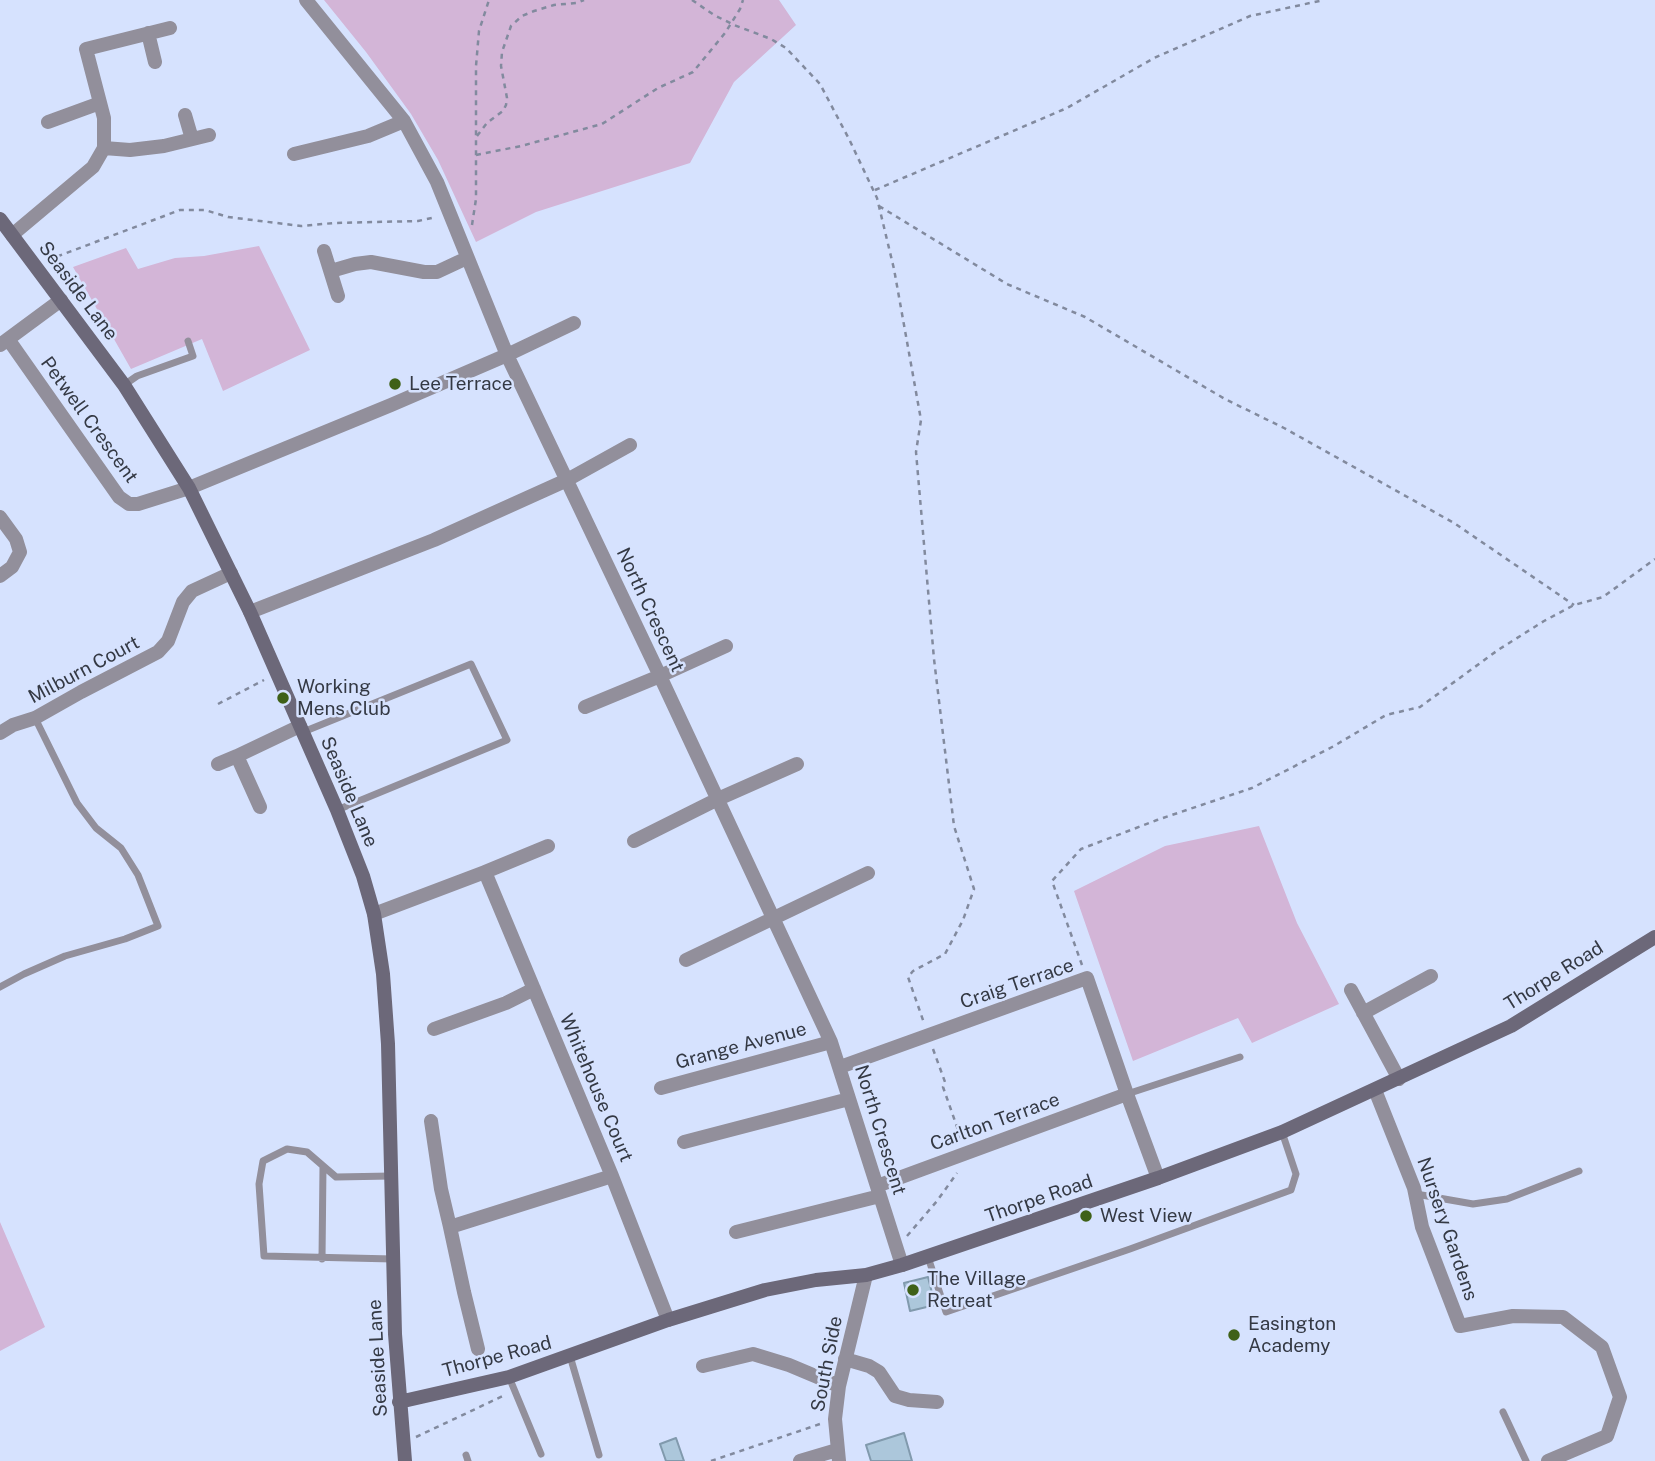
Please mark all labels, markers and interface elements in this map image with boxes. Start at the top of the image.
street label: Seaside Lane [33,237,123,345]
street label: Petwell Crescent [36,352,142,488]
place label: Lee Terrace [409,373,513,395]
marker: Lee Terrace [387,376,403,392]
street label: North Crescent [611,544,689,676]
street label: Milburn Court [25,631,143,709]
place label: Working Mens Club [297,676,391,720]
marker: Working Mens Club [275,690,291,706]
street label: Seaside Lane [316,733,382,851]
street label: Thorpe Road [1500,937,1608,1015]
street label: Craig Terrace [957,954,1077,1014]
street label: Whitehouse Court [554,1010,638,1166]
street label: Grange Avenue [673,1018,809,1074]
street label: North Crescent [849,1062,911,1198]
street label: Carlton Terrace [927,1088,1063,1156]
street label: Nursery Gardens [1412,1154,1482,1304]
street label: Thorpe Road [982,1170,1096,1228]
place label: West View [1100,1205,1192,1227]
marker: West View [1078,1208,1094,1224]
place label: The Village Retreat [927,1268,1026,1312]
marker: The Village Retreat [905,1282,921,1298]
street label: Seaside Lane [364,1299,392,1417]
place label: Easington Academy [1248,1313,1336,1357]
street label: South Side [807,1314,847,1414]
marker: Easington Academy [1226,1327,1242,1343]
street label: Thorpe Road [440,1331,554,1383]

